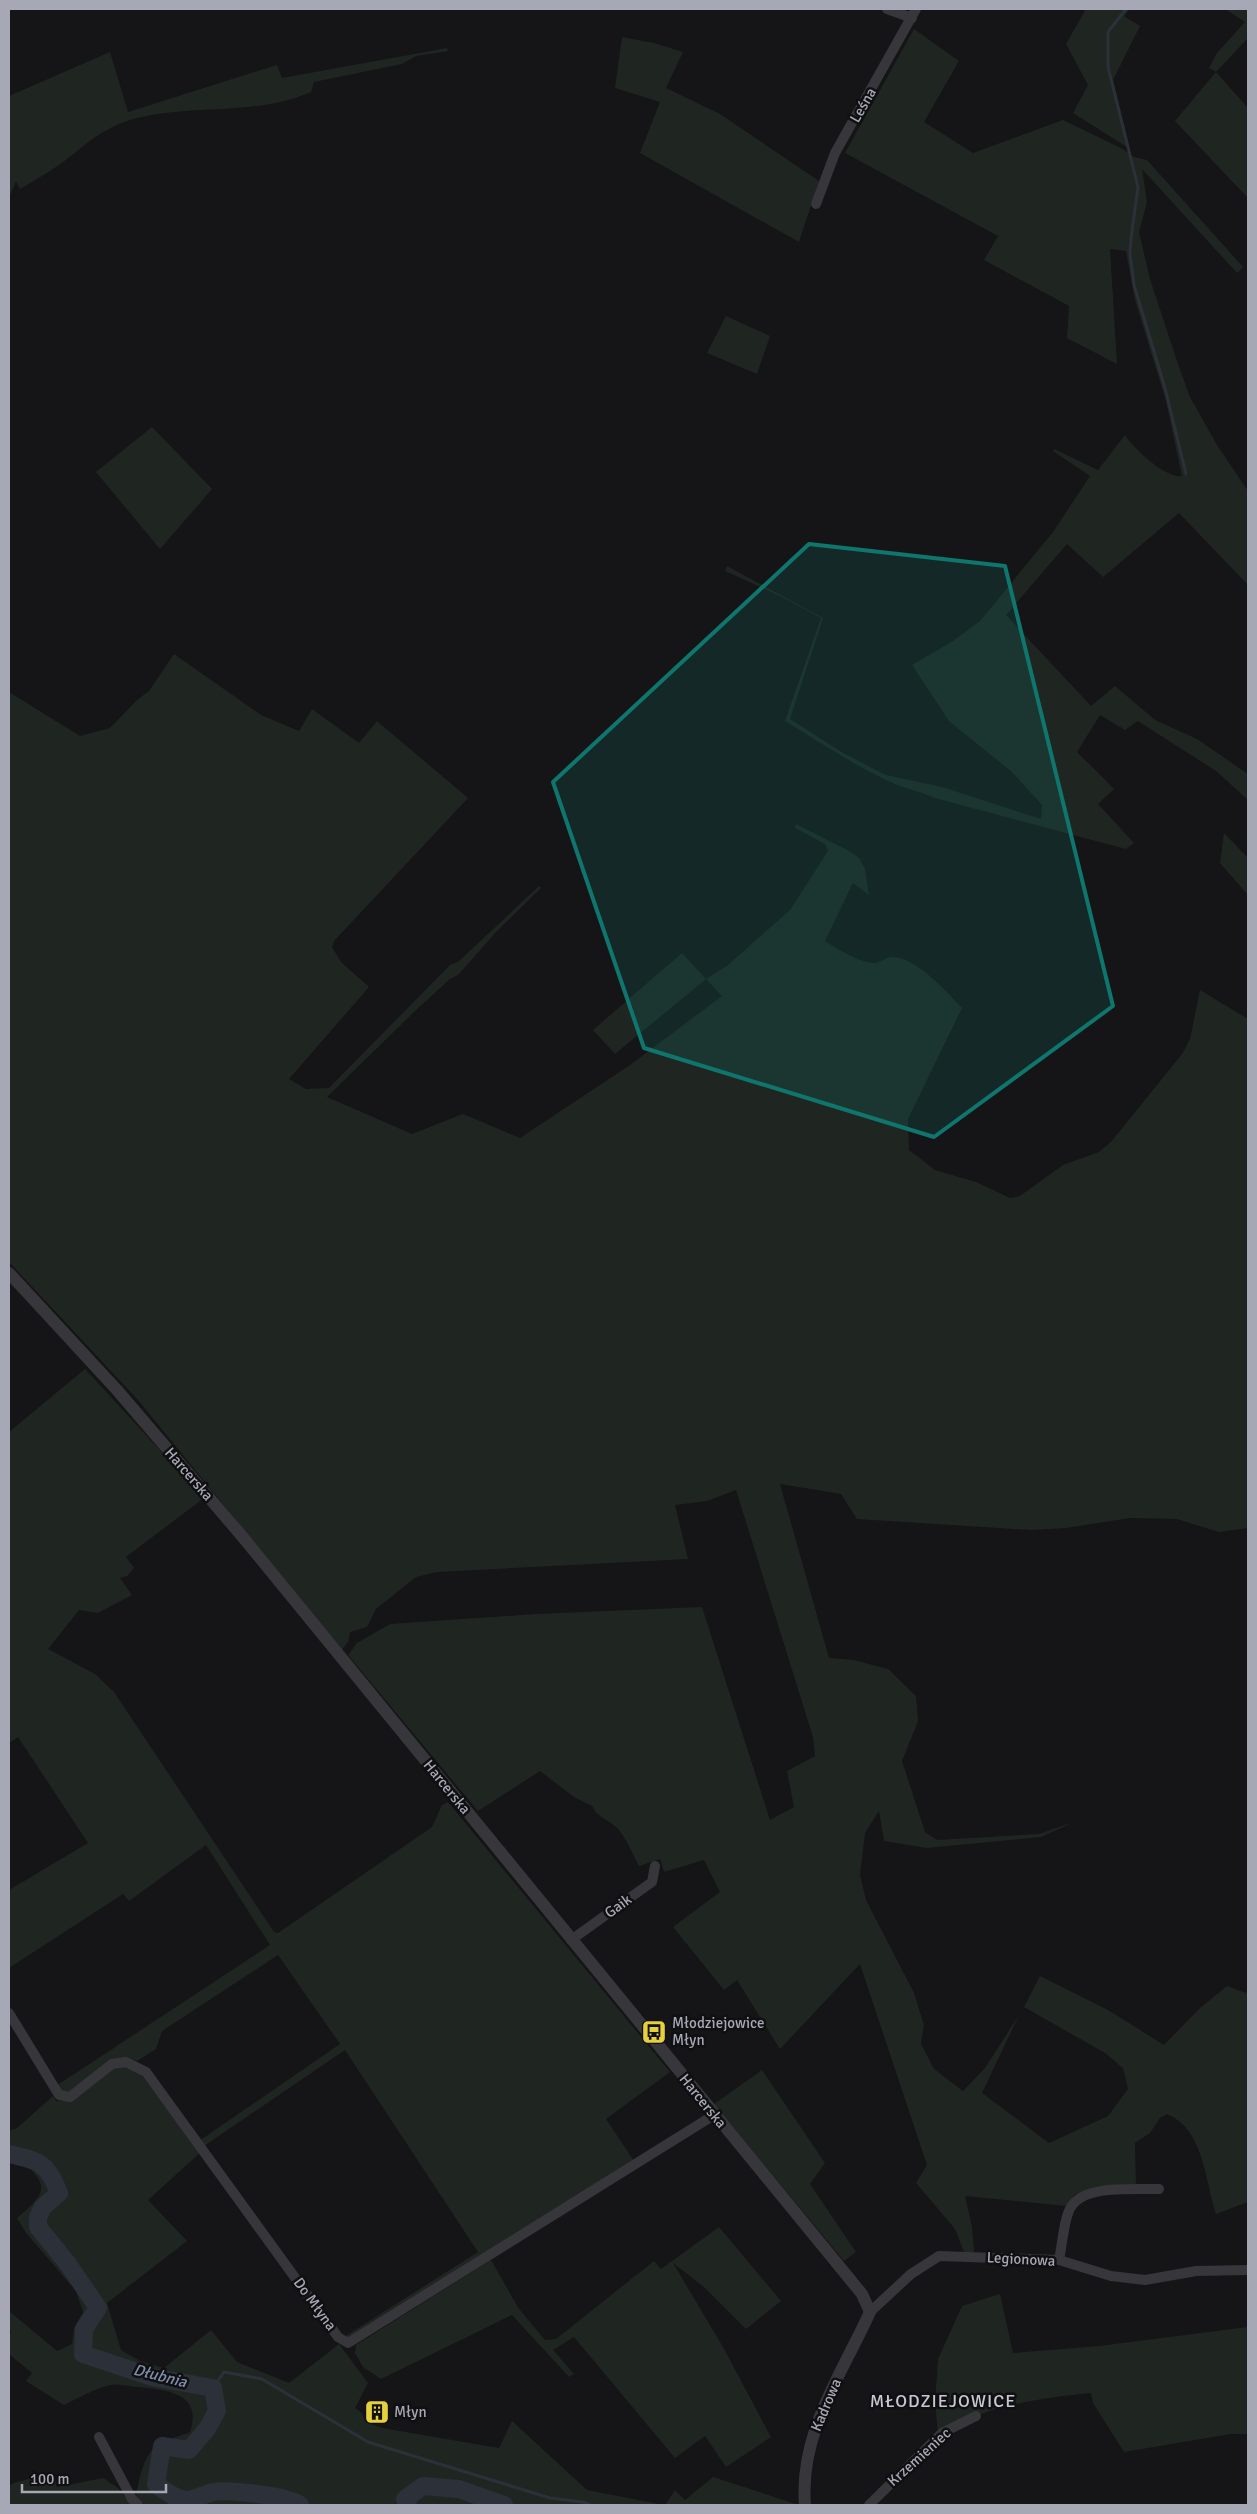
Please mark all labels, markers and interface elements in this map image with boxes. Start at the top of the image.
street label: Leśna [846,84,880,126]
street label: Harcerska [161,1444,217,1504]
street label: Harcerska [420,1756,474,1818]
street label: Gaik [601,1890,635,1922]
place label: Młodziejowice Młyn [672,2014,765,2049]
bus stop icon: Młodziejowice Młyn [641,2019,667,2045]
street label: Harcerska [676,2070,730,2132]
street label: Legionowa [986,2248,1056,2270]
street label: Do Młyna [290,2274,340,2334]
water label: Dłubnia [131,2360,190,2392]
street label: Kadrowa [807,2376,845,2434]
district label: MŁODZIEJOWICE [870,2390,1016,2412]
building icon: Młyn [364,2399,390,2425]
place label: Młyn [394,2403,427,2421]
street label: Krzemieniec [884,2424,954,2490]
scale bar [22,2462,166,2494]
text: 100 m [30,2470,70,2488]

